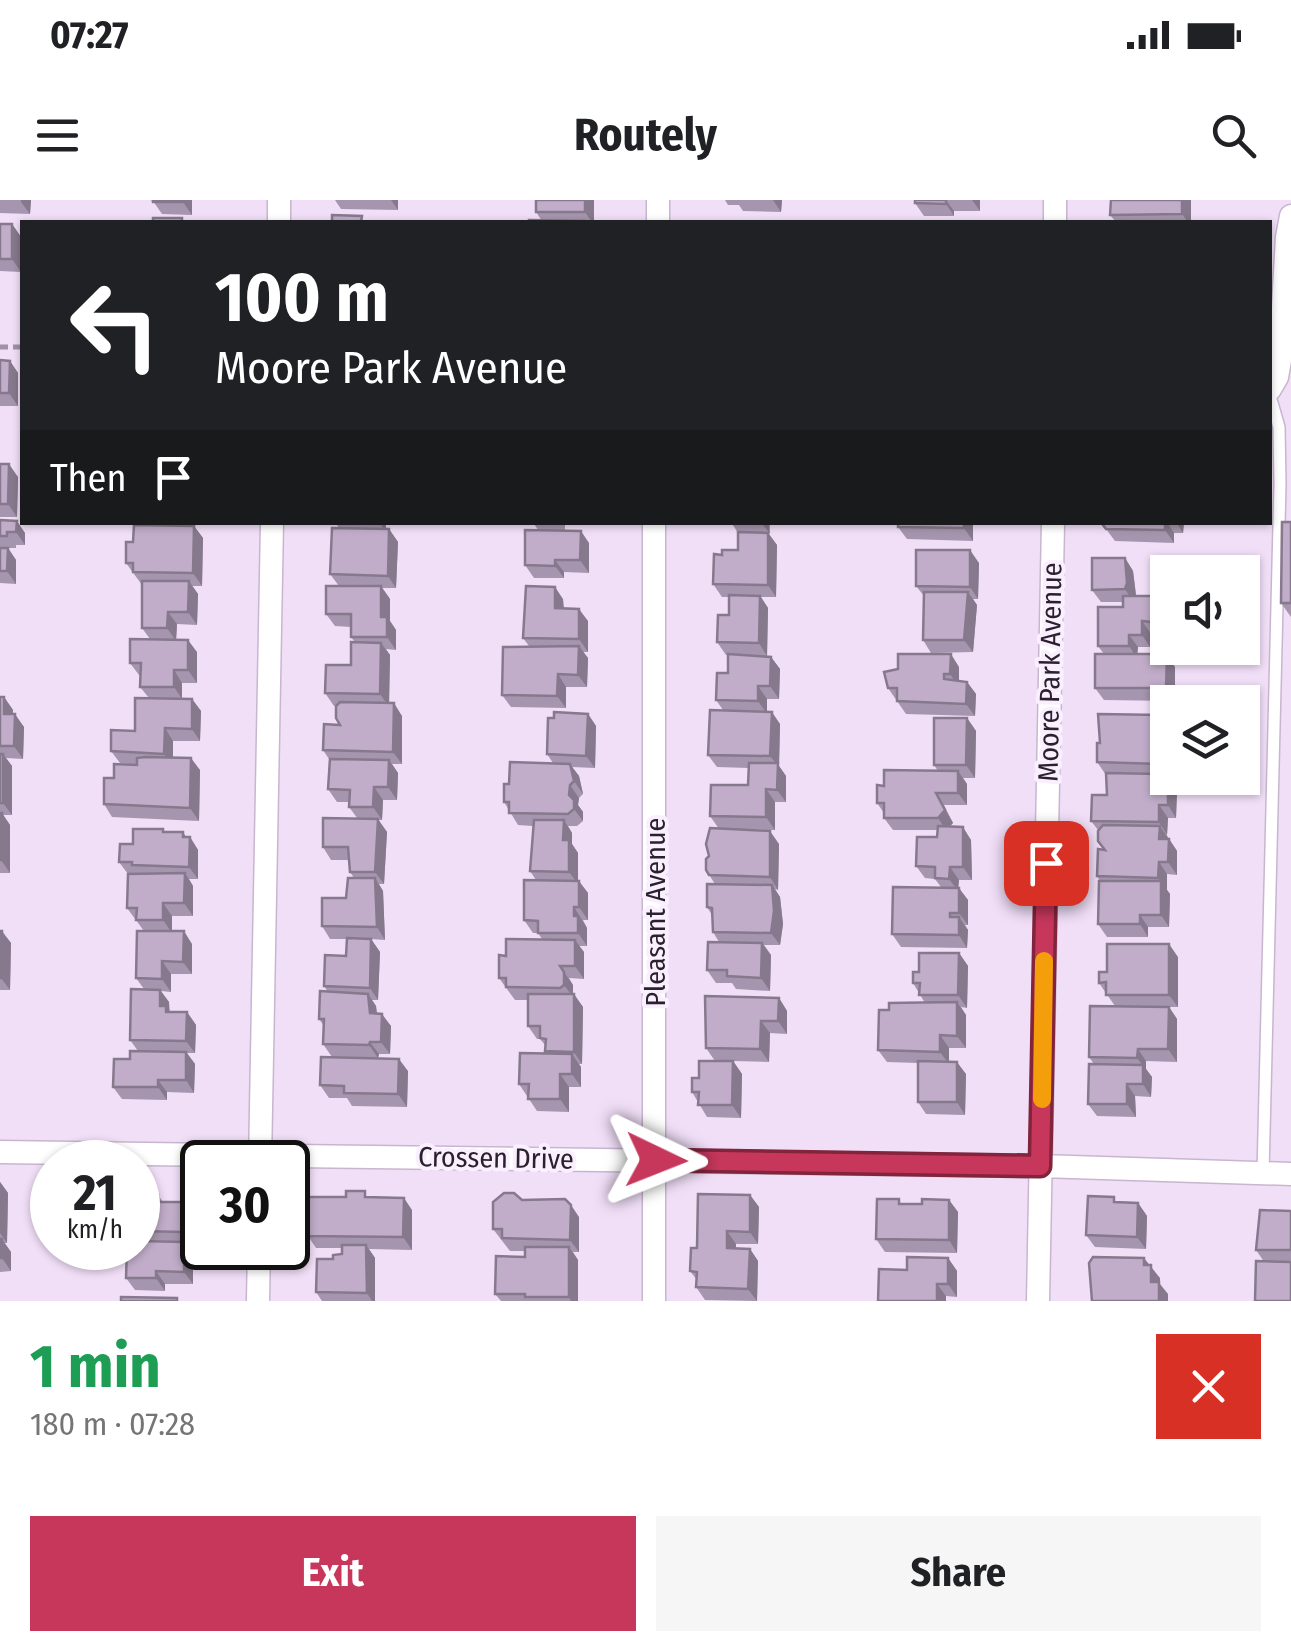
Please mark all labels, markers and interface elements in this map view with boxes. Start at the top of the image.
text: 07:27 [50,12,129,58]
icon: menu [30,108,85,163]
text: Routely [574,108,717,162]
icon: search [1206,108,1261,163]
text: 100 m [215,256,389,340]
icon: left [50,260,180,390]
text: Moore Park Avenue [215,341,567,395]
icon: arrive [146,450,201,505]
text: Then [50,455,126,501]
map controls [1150,555,1260,795]
button: sound [1150,555,1260,665]
street label: Moore Park Avenue [1032,562,1068,782]
button: layers [1150,685,1260,795]
street label: Pleasant Avenue [639,818,672,1006]
pin [1004,821,1089,906]
icon: arrive [1019,836,1074,891]
position arrow [604,1108,708,1212]
speed limit sign: 30 [180,1140,310,1270]
street label: Crossen Drive [418,1140,574,1176]
text: 21 [73,1163,117,1223]
text: km/h [67,1215,123,1245]
text: 1 min [30,1331,161,1403]
button: close [1156,1334,1261,1439]
text: 180 m · 07:28 [30,1405,195,1443]
button: Exit [30,1516,636,1631]
button: Share [656,1516,1261,1631]

